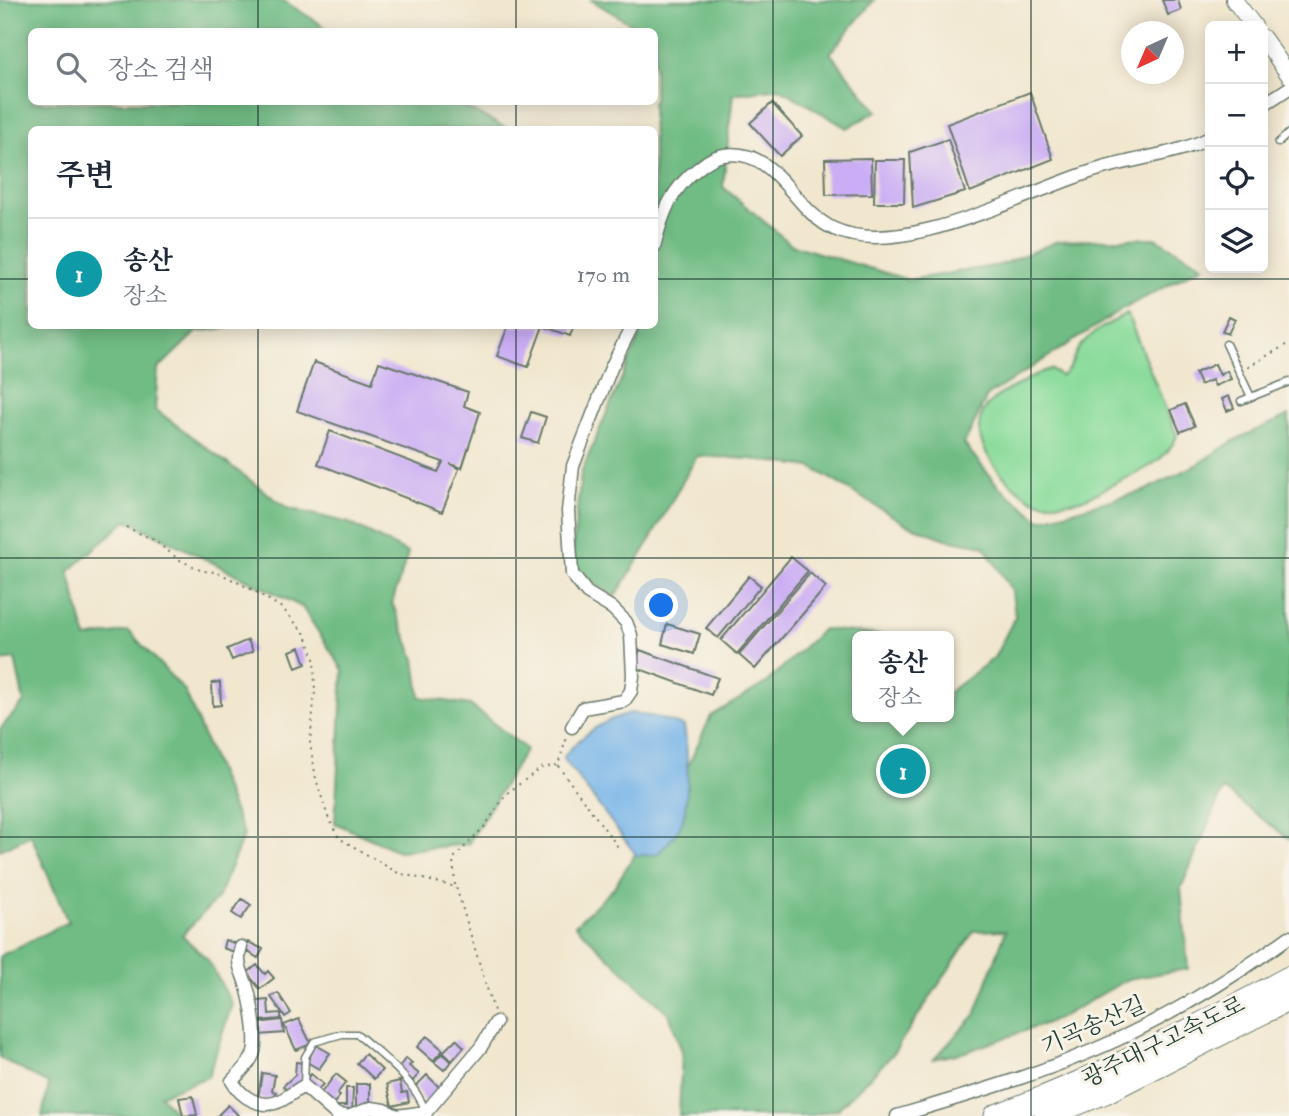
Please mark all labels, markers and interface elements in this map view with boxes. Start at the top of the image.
north arrow [1121,21,1184,84]
map controls [1205,21,1268,273]
button: + [1205,21,1268,84]
search box [28,28,658,105]
icon: search [52,48,90,86]
text: 장소 검색 [108,54,214,86]
button: − [1205,84,1268,147]
button: locate [1205,147,1268,210]
text: 주변 [56,157,114,194]
button: layers [1205,210,1268,273]
text: 송산 [123,245,173,277]
text: 1 [75,260,83,289]
text: 170 m [577,260,630,289]
text: 장소 [123,281,167,310]
your location [644,588,678,622]
popup [852,631,954,722]
text: 송산 [878,647,928,679]
text: 장소 [878,683,922,712]
pin: 1 [880,745,926,797]
street label: 광주대구고속도로 [1077,989,1249,1093]
street label: 기곡송산길 [1037,990,1150,1061]

